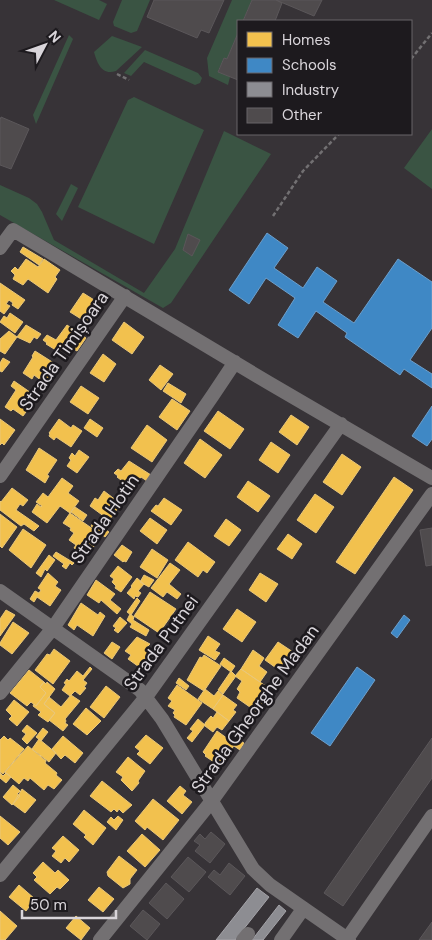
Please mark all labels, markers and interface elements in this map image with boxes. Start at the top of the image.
north arrow [20,20,70,70]
legend [237,20,412,135]
text: N [45,27,65,46]
text: Homes [282,30,331,50]
text: Schools [282,55,337,75]
text: Industry [282,80,340,100]
text: Other [282,105,323,125]
street label: Strada Timișoara [14,287,114,415]
street label: Strada Hotin [65,469,145,569]
street label: Strada Putnei [118,590,204,696]
street label: Strada Gheorghe Madan [186,620,324,798]
scale bar [22,888,116,920]
text: 50 m [30,895,67,915]

